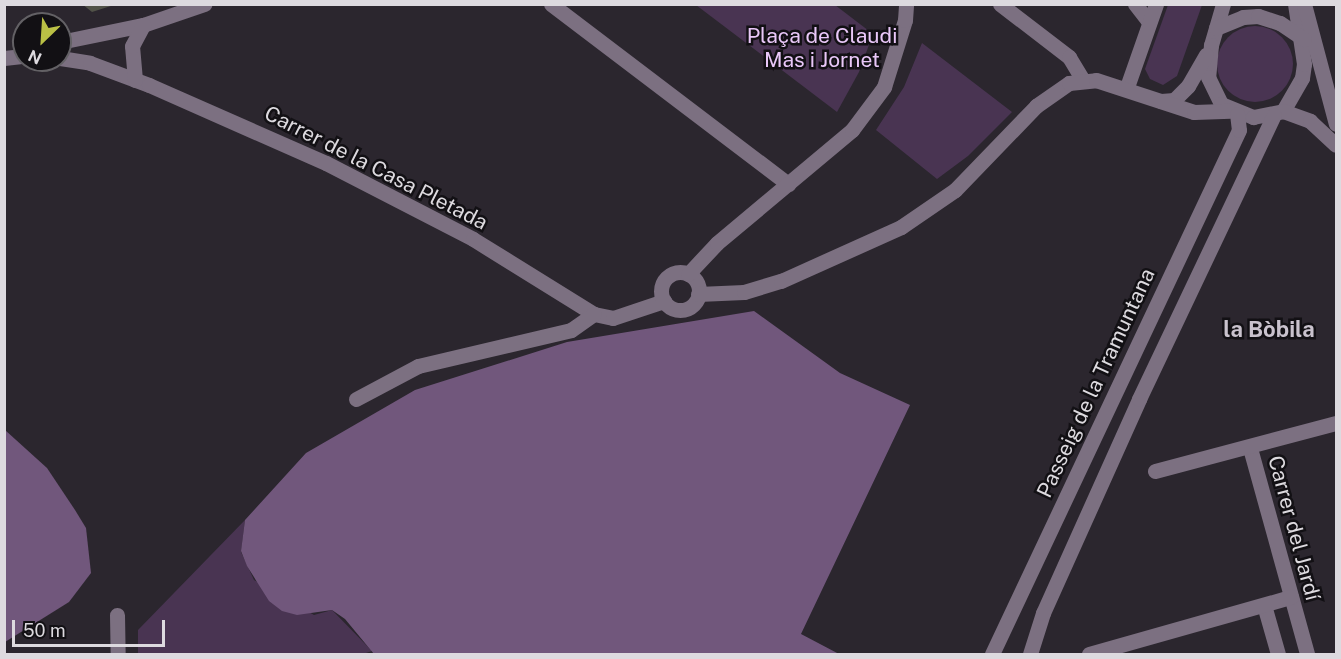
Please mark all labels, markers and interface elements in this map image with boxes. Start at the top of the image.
north arrow [12,12,72,72]
park label: Plaça de Claudi Mas i Jornet [746,23,898,73]
text: N [25,46,45,68]
street label: Carrer de la Casa Pletada [260,101,492,235]
street label: Passeig de la Tramuntana [1032,264,1160,502]
district label: la Bòbila [1223,317,1315,343]
street label: Carrer del Jardí [1263,453,1325,603]
scale bar [15,608,168,646]
text: 50 m [23,620,66,641]

